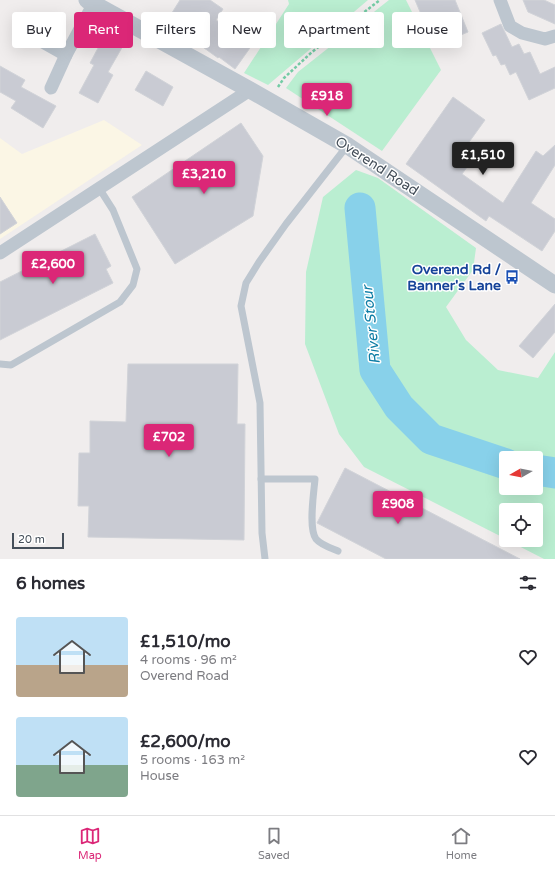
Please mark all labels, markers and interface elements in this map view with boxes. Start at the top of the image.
chip: Buy [12,12,66,48]
chip: Rent [74,12,133,48]
chip: Filters [141,12,210,48]
chip: New [218,12,276,48]
chip: Apartment [284,12,384,48]
chip: House [392,12,462,48]
pin: £918 [303,83,351,117]
text: £918 [311,88,343,104]
street label: Overend Road [332,133,422,199]
pin: £1,510 [450,142,516,176]
text: £1,510 [461,147,505,163]
pin: £3,210 [171,161,237,195]
text: £3,210 [182,166,226,182]
pin: £2,600 [20,251,86,285]
text: £2,600 [31,256,75,272]
place label: Overend Rd / Banner's Lane [407,261,501,294]
bus stop icon: Overend Rd / Banner's Lane [504,269,520,285]
water label: River Stour [358,283,384,365]
pin: £702 [145,424,193,458]
text: £702 [153,429,185,445]
north arrow [499,451,543,495]
map controls [499,451,543,547]
pin: £908 [374,491,422,525]
text: £908 [382,496,414,512]
button: locate [499,503,543,547]
scale bar [12,531,64,550]
text: 20 m [18,533,45,546]
icon: filters [517,572,539,594]
text: 6 homes [16,573,85,594]
text: £1,510/mo [140,631,231,652]
icon: home [48,633,96,681]
icon: heart [517,646,539,668]
text: 4 rooms · 96 m² [140,652,237,668]
text: Overend Road [140,668,229,684]
text: £2,600/mo [140,731,231,752]
icon: home [48,733,96,781]
icon: heart [517,746,539,768]
text: 5 rooms · 163 m² [140,752,245,768]
text: House [140,768,179,784]
tab: Map [78,825,102,862]
tab: Saved [258,825,290,862]
tab: Home [446,825,477,862]

